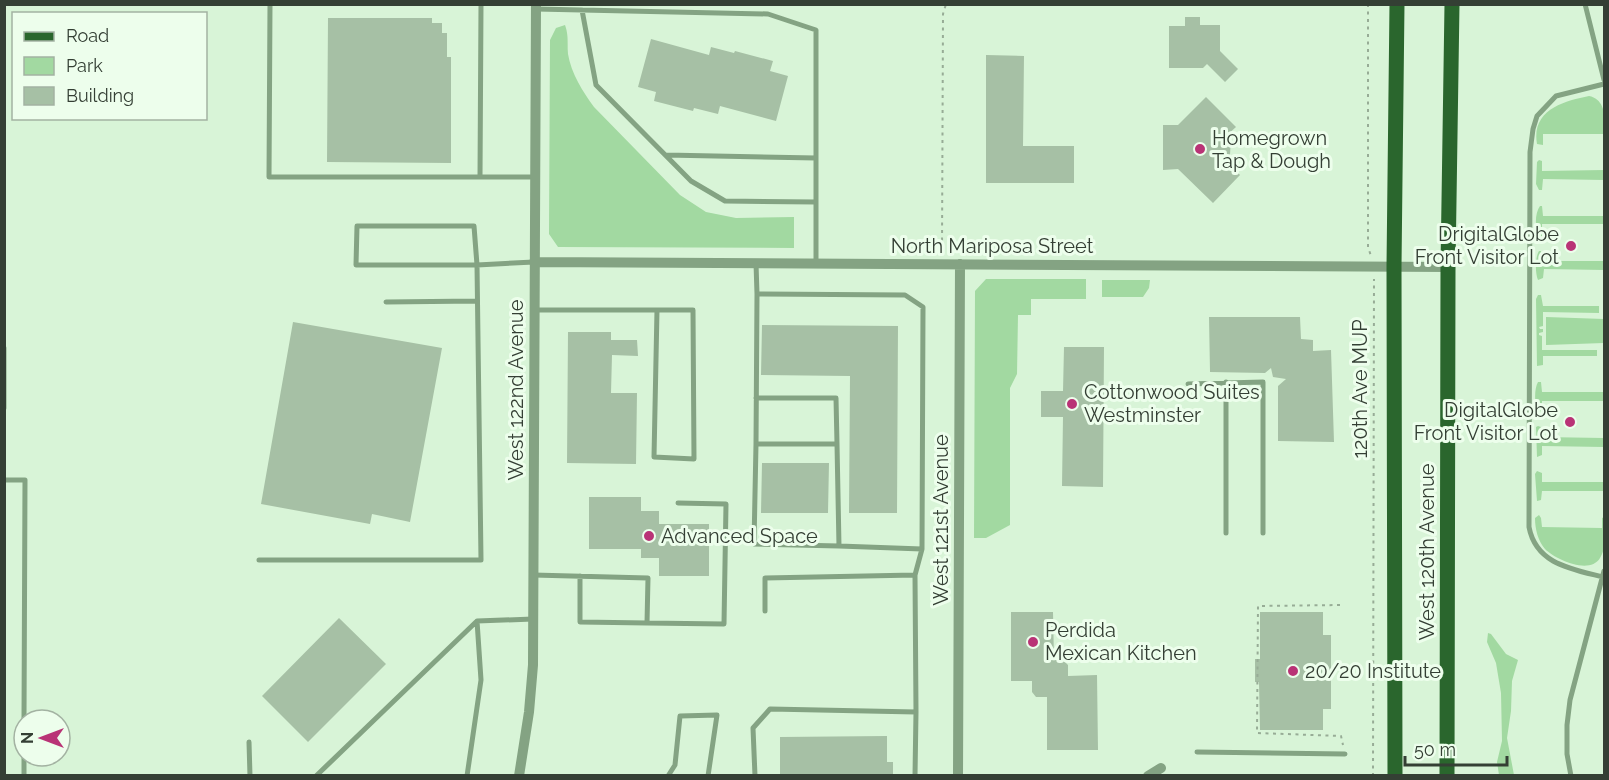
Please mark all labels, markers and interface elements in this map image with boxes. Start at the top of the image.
legend [12,12,207,120]
text: Road [66,25,109,46]
text: Park [66,55,103,76]
text: Building [66,85,134,106]
place label: Homegrown Tap & Dough [1212,126,1331,173]
marker: Homegrown Tap & Dough [1193,142,1207,156]
place label: DrigitalGlobe Front Visitor Lot [1415,222,1559,269]
street label: North Mariposa Street [891,234,1094,258]
marker: DrigitalGlobe Front Visitor Lot [1564,239,1578,253]
street label: West 122nd Avenue [504,299,528,480]
street label: 120th Ave MUP [1348,319,1372,459]
place label: Cottonwood Suites Westminster [1084,380,1260,427]
marker: Cottonwood Suites Westminster [1065,397,1079,411]
place label: DigitalGlobe Front Visitor Lot [1414,398,1558,445]
marker: DigitalGlobe Front Visitor Lot [1563,415,1577,429]
street label: West 121st Avenue [929,434,953,606]
street label: West 120th Avenue [1415,463,1439,641]
place label: Advanced Space [661,524,818,548]
marker: Advanced Space [642,529,656,543]
place label: Perdida Mexican Kitchen [1045,618,1197,665]
marker: Perdida Mexican Kitchen [1026,635,1040,649]
place label: 20/20 Institute [1305,659,1441,683]
marker: 20/20 Institute [1286,664,1300,678]
north arrow [12,708,72,768]
scale bar [1405,729,1507,767]
text: N [18,732,37,744]
text: 50 m [1414,739,1456,760]

